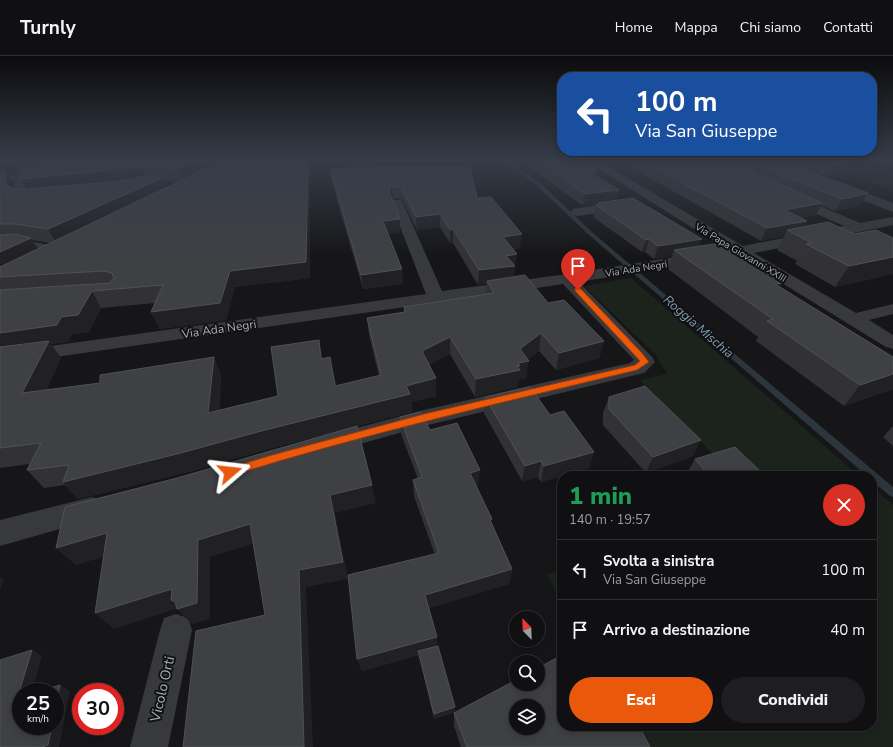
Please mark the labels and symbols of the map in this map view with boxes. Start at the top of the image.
street label: Via Papa Giovanni XXIII [691,219,789,286]
pin [561,249,595,290]
street label: Via Ada Negri [603,257,668,281]
water label: Roggia Mischia [659,291,738,362]
street label: Via Ada Negri [180,316,257,342]
position arrow [209,451,251,493]
north arrow [509,611,545,647]
street label: Vicolo Orti [145,654,179,725]
speed limit sign: 30 [72,683,124,735]

